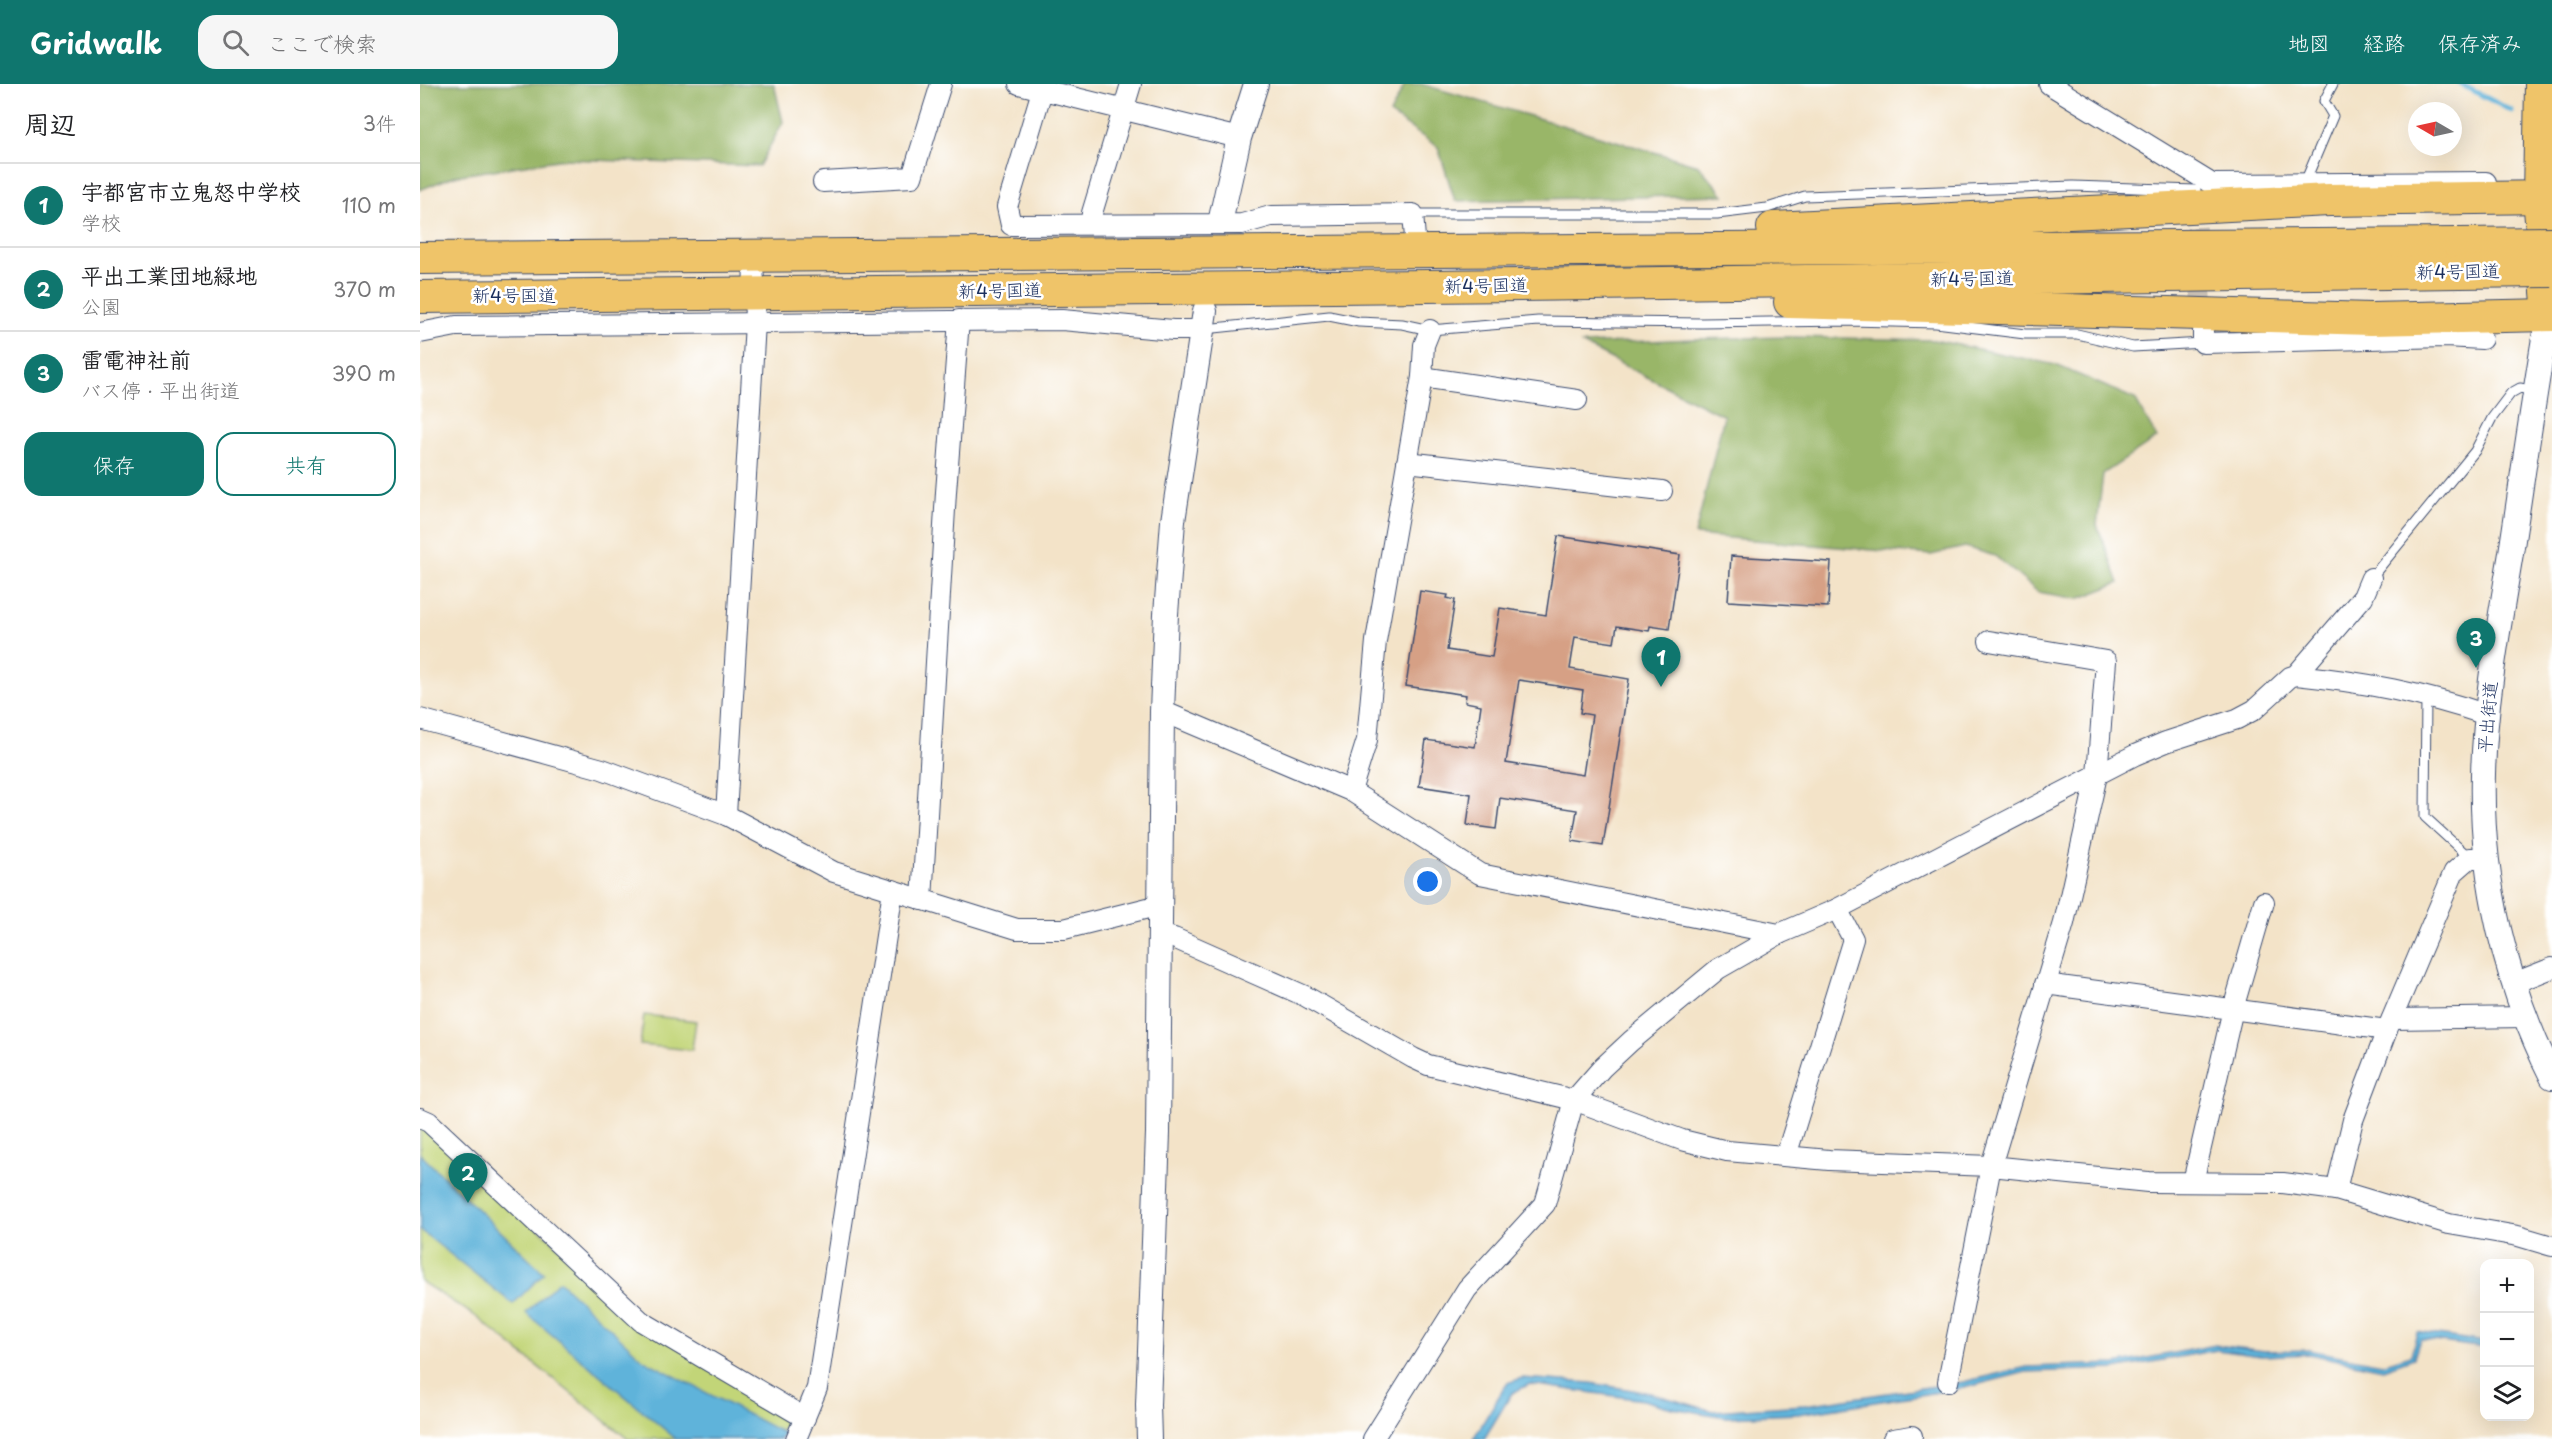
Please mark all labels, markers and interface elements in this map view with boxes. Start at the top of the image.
search box [198,15,618,69]
text: Gridwalk [30,21,162,64]
icon: search [219,26,252,59]
text: ここで検索 [267,26,377,59]
text: 地図 [2288,26,2330,58]
text: 経路 [2363,26,2405,58]
text: 保存済み [2438,26,2522,58]
north arrow [2408,102,2462,156]
text: 周辺 [24,104,76,143]
text: 3件 [363,108,396,138]
text: 宇都宮市立鬼怒中学校 [81,174,301,207]
text: 1 [39,190,48,220]
text: 110 m [342,190,396,220]
text: 学校 [81,207,121,237]
street label: 新4号国道 [2416,256,2500,285]
text: 平出工業団地緑地 [81,258,257,291]
street label: 新4号国道 [1930,263,2014,292]
street label: 新4号国道 [1444,270,1528,299]
text: 2 [36,274,51,304]
text: 370 m [333,274,396,304]
street label: 新4号国道 [958,275,1042,304]
street label: 新4号国道 [472,281,556,308]
text: 公園 [81,291,121,321]
text: 雷電神社前 [81,342,191,375]
text: 3 [37,358,50,388]
text: 390 m [332,358,396,388]
text: バス停 · 平出街道 [81,375,240,405]
button: 保存 [24,432,204,496]
button: 共有 [216,432,396,496]
pin: 3 [2456,618,2496,668]
pin: 1 [1642,638,1680,687]
street label: 平出街道 [2470,680,2503,754]
your location [1413,867,1442,896]
pin: 2 [448,1154,488,1203]
map controls [2480,1259,2534,1421]
button: + [2480,1259,2534,1313]
button: − [2480,1313,2534,1367]
button: layers [2480,1367,2534,1421]

